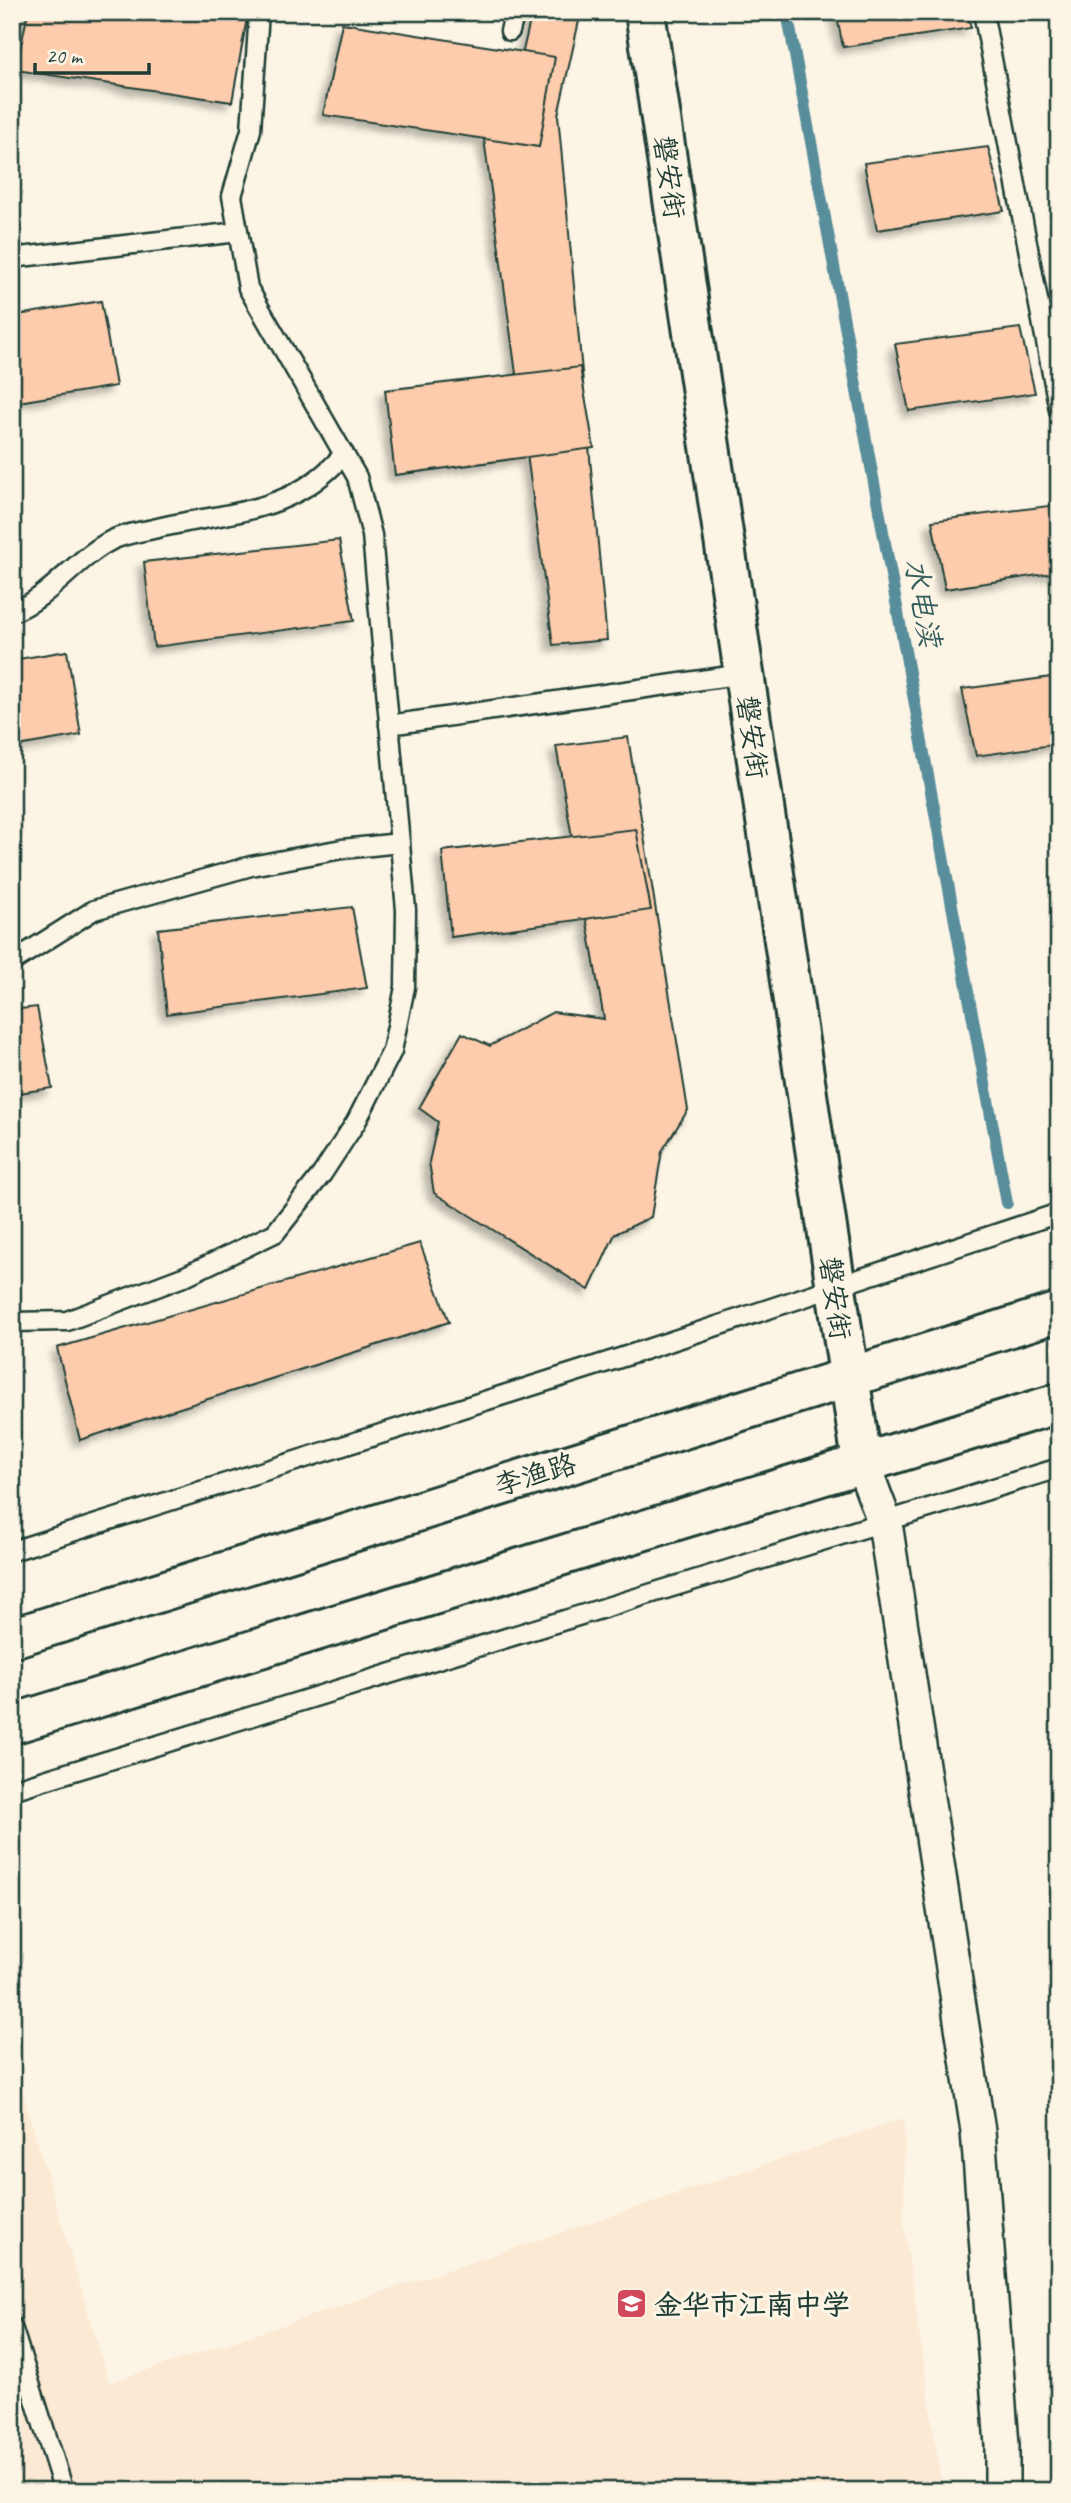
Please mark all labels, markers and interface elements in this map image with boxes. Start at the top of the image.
scale bar [35,32,149,76]
text: 20 m [46,43,84,69]
street label: 磐安街 [646,133,693,221]
water label: 水电渎 [896,555,950,653]
street label: 磐安街 [729,693,776,781]
street label: 磐安街 [812,1254,859,1342]
street label: 李渔路 [490,1445,580,1503]
school or university icon: 金华市江南中学 [614,2287,648,2321]
place label: 金华市江南中学 [654,2287,850,2322]

